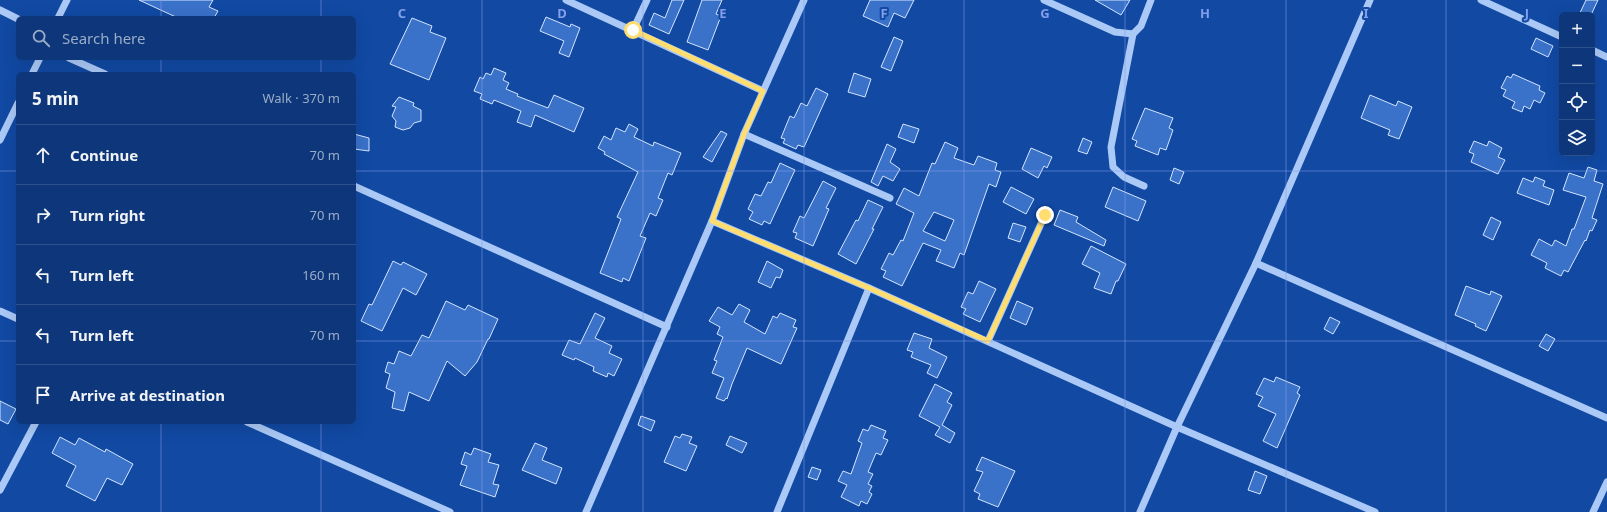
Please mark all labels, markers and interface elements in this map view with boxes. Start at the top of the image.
text: C [398,4,406,22]
text: D [557,4,567,22]
text: E [719,4,727,22]
text: F [880,4,888,22]
text: G [1040,4,1050,22]
text: H [1200,4,1210,22]
text: I [1363,4,1369,22]
text: J [1524,4,1529,22]
map controls [1559,12,1595,156]
button: + [1559,12,1595,48]
search box [16,16,356,60]
route start [624,21,642,39]
icon: search [30,27,52,49]
text: Search here [62,28,145,48]
button: − [1559,48,1595,84]
button: locate [1559,84,1595,120]
text: 5 min [32,87,79,110]
text: Walk · 370 m [262,89,340,107]
button: layers [1559,120,1595,156]
icon: ahead [32,144,54,166]
text: Continue [70,145,138,165]
text: 70 m [310,146,340,164]
icon: right [32,204,54,226]
text: Turn right [70,205,145,225]
text: 70 m [310,206,340,224]
route end [1036,206,1054,224]
icon: left [32,264,54,286]
text: Turn left [70,265,134,285]
text: 160 m [302,266,340,284]
icon: left [32,324,54,346]
text: Turn left [70,325,134,345]
text: 70 m [310,326,340,344]
icon: arrive [32,384,54,406]
text: Arrive at destination [70,385,225,405]

